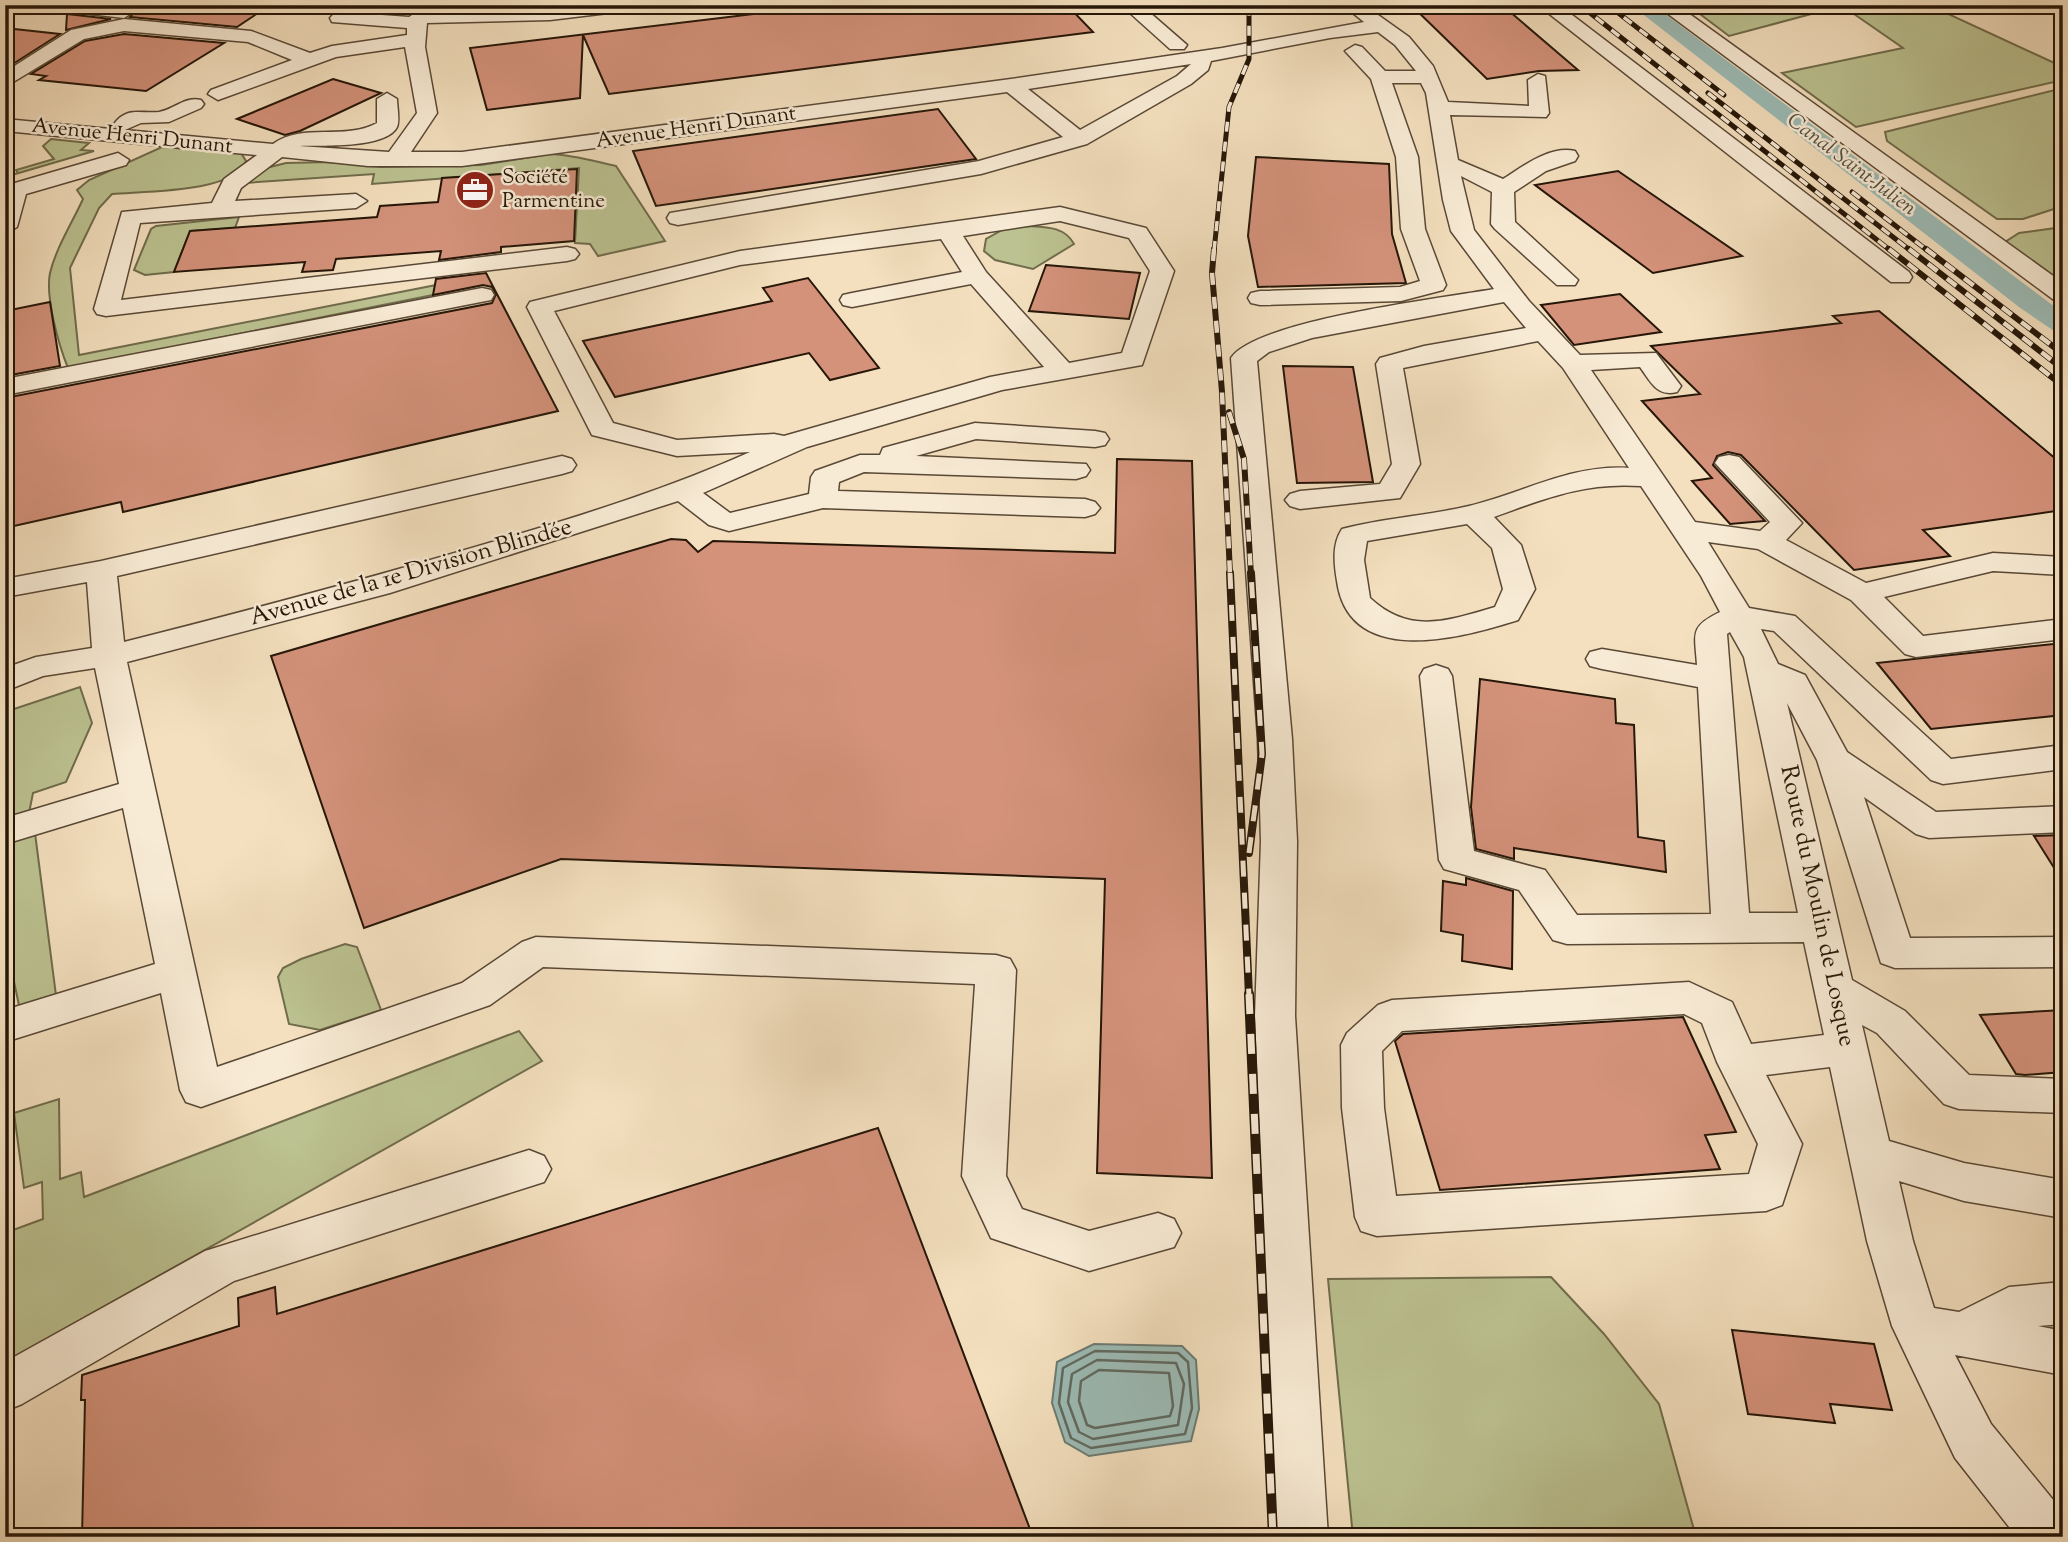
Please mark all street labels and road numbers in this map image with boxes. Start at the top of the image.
street label: Avenue Henri Dunant [594,99,798,157]
street label: Avenue Henri Dunant [30,112,234,162]
street label: Avenue de la 1e Division Blindée [246,511,576,635]
street label: Route du Moulin de Losque [1771,762,1863,1050]

